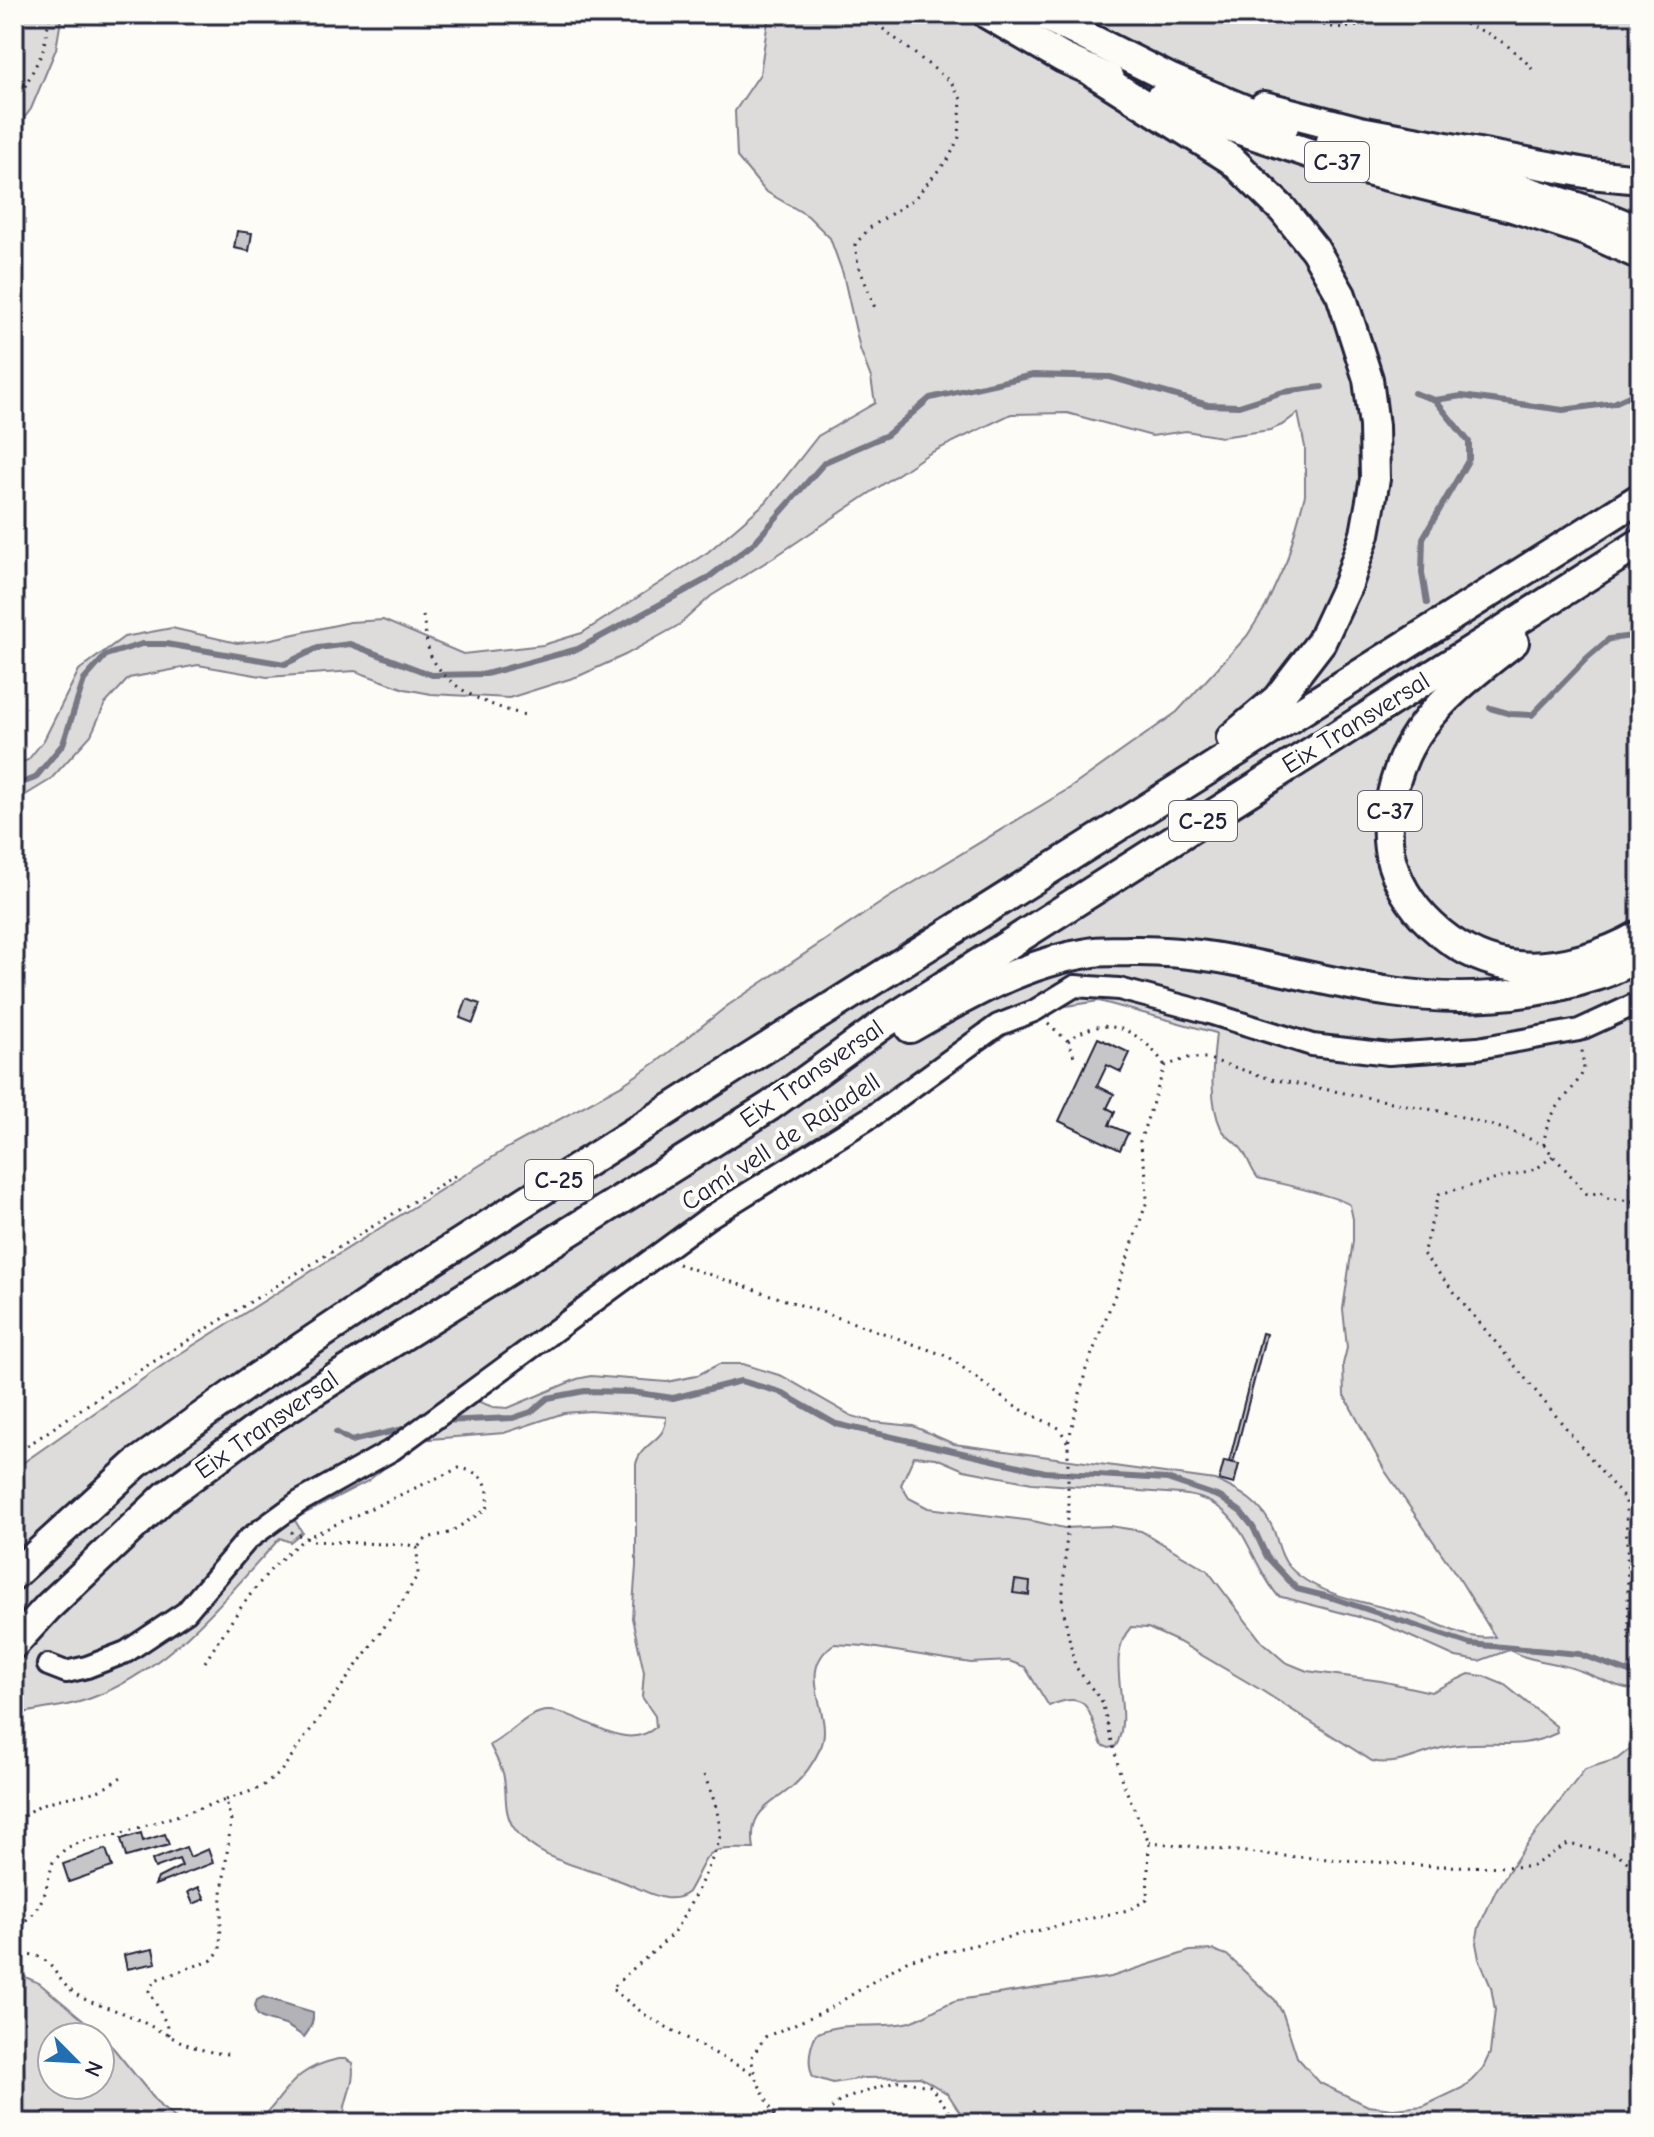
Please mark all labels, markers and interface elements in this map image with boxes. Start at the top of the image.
road number: C-37 [1305,142,1369,182]
street label: Eix Transversal [1277,666,1435,780]
road number: C-37 [1358,791,1422,831]
road number: C-25 [1169,801,1237,841]
street label: Eix Transversal [735,1013,889,1135]
street label: Camí vell de Rajadell [676,1067,886,1217]
road number: C-25 [525,1160,593,1200]
street label: Eix Transversal [190,1364,344,1486]
north arrow [36,2021,116,2101]
text: N [79,2057,108,2081]

